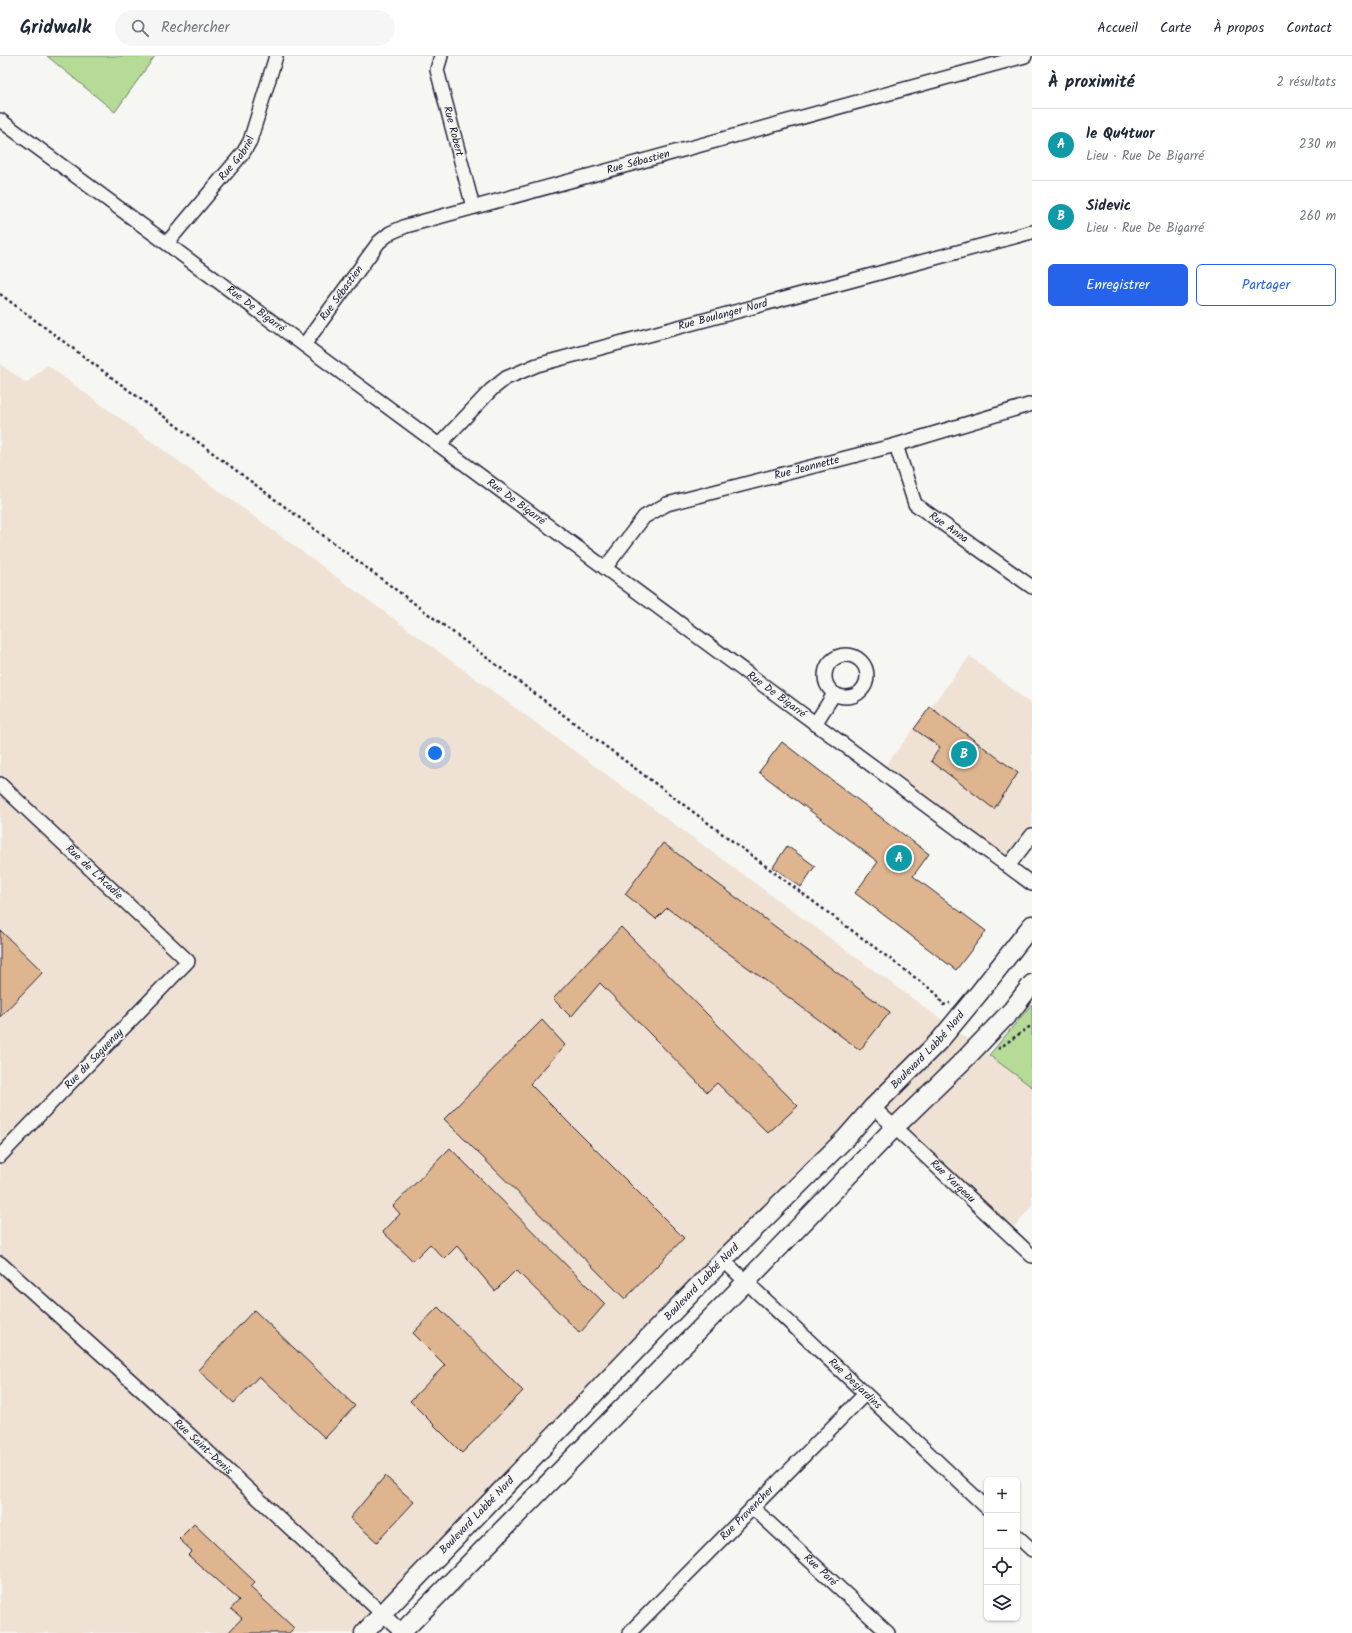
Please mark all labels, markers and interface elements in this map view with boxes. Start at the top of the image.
search box [115,10,395,46]
text: Gridwalk [20,13,91,43]
text: Rechercher [161,16,229,40]
icon: search [129,17,151,39]
text: Accueil [1097,17,1138,39]
text: Carte [1160,17,1191,39]
text: À propos [1213,17,1264,39]
text: Contact [1286,17,1332,39]
text: À proximité [1048,69,1135,96]
text: 2 résultats [1277,72,1336,93]
street label: Rue Robert [438,104,469,159]
text: le Qu4tuor [1086,122,1155,146]
street label: Rue Gabriel [214,134,260,185]
text: A [1057,134,1065,155]
text: 230 m [1299,134,1336,155]
street label: Rue Sébastien [605,145,672,180]
text: Lieu · Rue De Bigarré [1086,146,1204,167]
text: Sidevic [1086,194,1131,218]
text: B [1057,206,1065,227]
text: 260 m [1299,206,1336,227]
text: Lieu · Rue De Bigarré [1086,218,1204,239]
street label: Rue Sébastien [315,262,368,325]
button: Enregistrer [1048,264,1188,306]
button: Partager [1196,264,1336,306]
street label: Rue De Bigarré [222,281,290,338]
street label: Rue Boulanger Nord [676,294,770,336]
street label: Rue Jeannette [772,451,841,485]
street label: Rue De Bigarré [483,474,550,531]
street label: Rue Anna [925,507,972,548]
street label: Rue De Bigarré [743,667,811,723]
pin: B [951,739,977,769]
your location [425,743,445,763]
street label: Rue de L'Acadie [61,841,127,904]
pin: A [886,843,912,873]
street label: Boulevard Labbé Nord [886,1007,970,1094]
street label: Rue du Saguenay [60,1024,128,1094]
street label: Rue Yargeau [926,1156,980,1208]
street label: Boulevard Labbé Nord [660,1239,744,1325]
street label: Rue Desjardins [824,1354,886,1414]
street label: Rue Saint-Denis [169,1415,237,1480]
street label: Boulevard Labbé Nord [435,1472,519,1559]
map controls [984,1477,1020,1621]
button: + [984,1477,1020,1513]
street label: Rue Provencher [716,1481,779,1545]
button: − [984,1513,1020,1549]
button: locate [984,1549,1020,1585]
street label: Rue Paré [799,1550,842,1591]
button: layers [984,1585,1020,1621]

